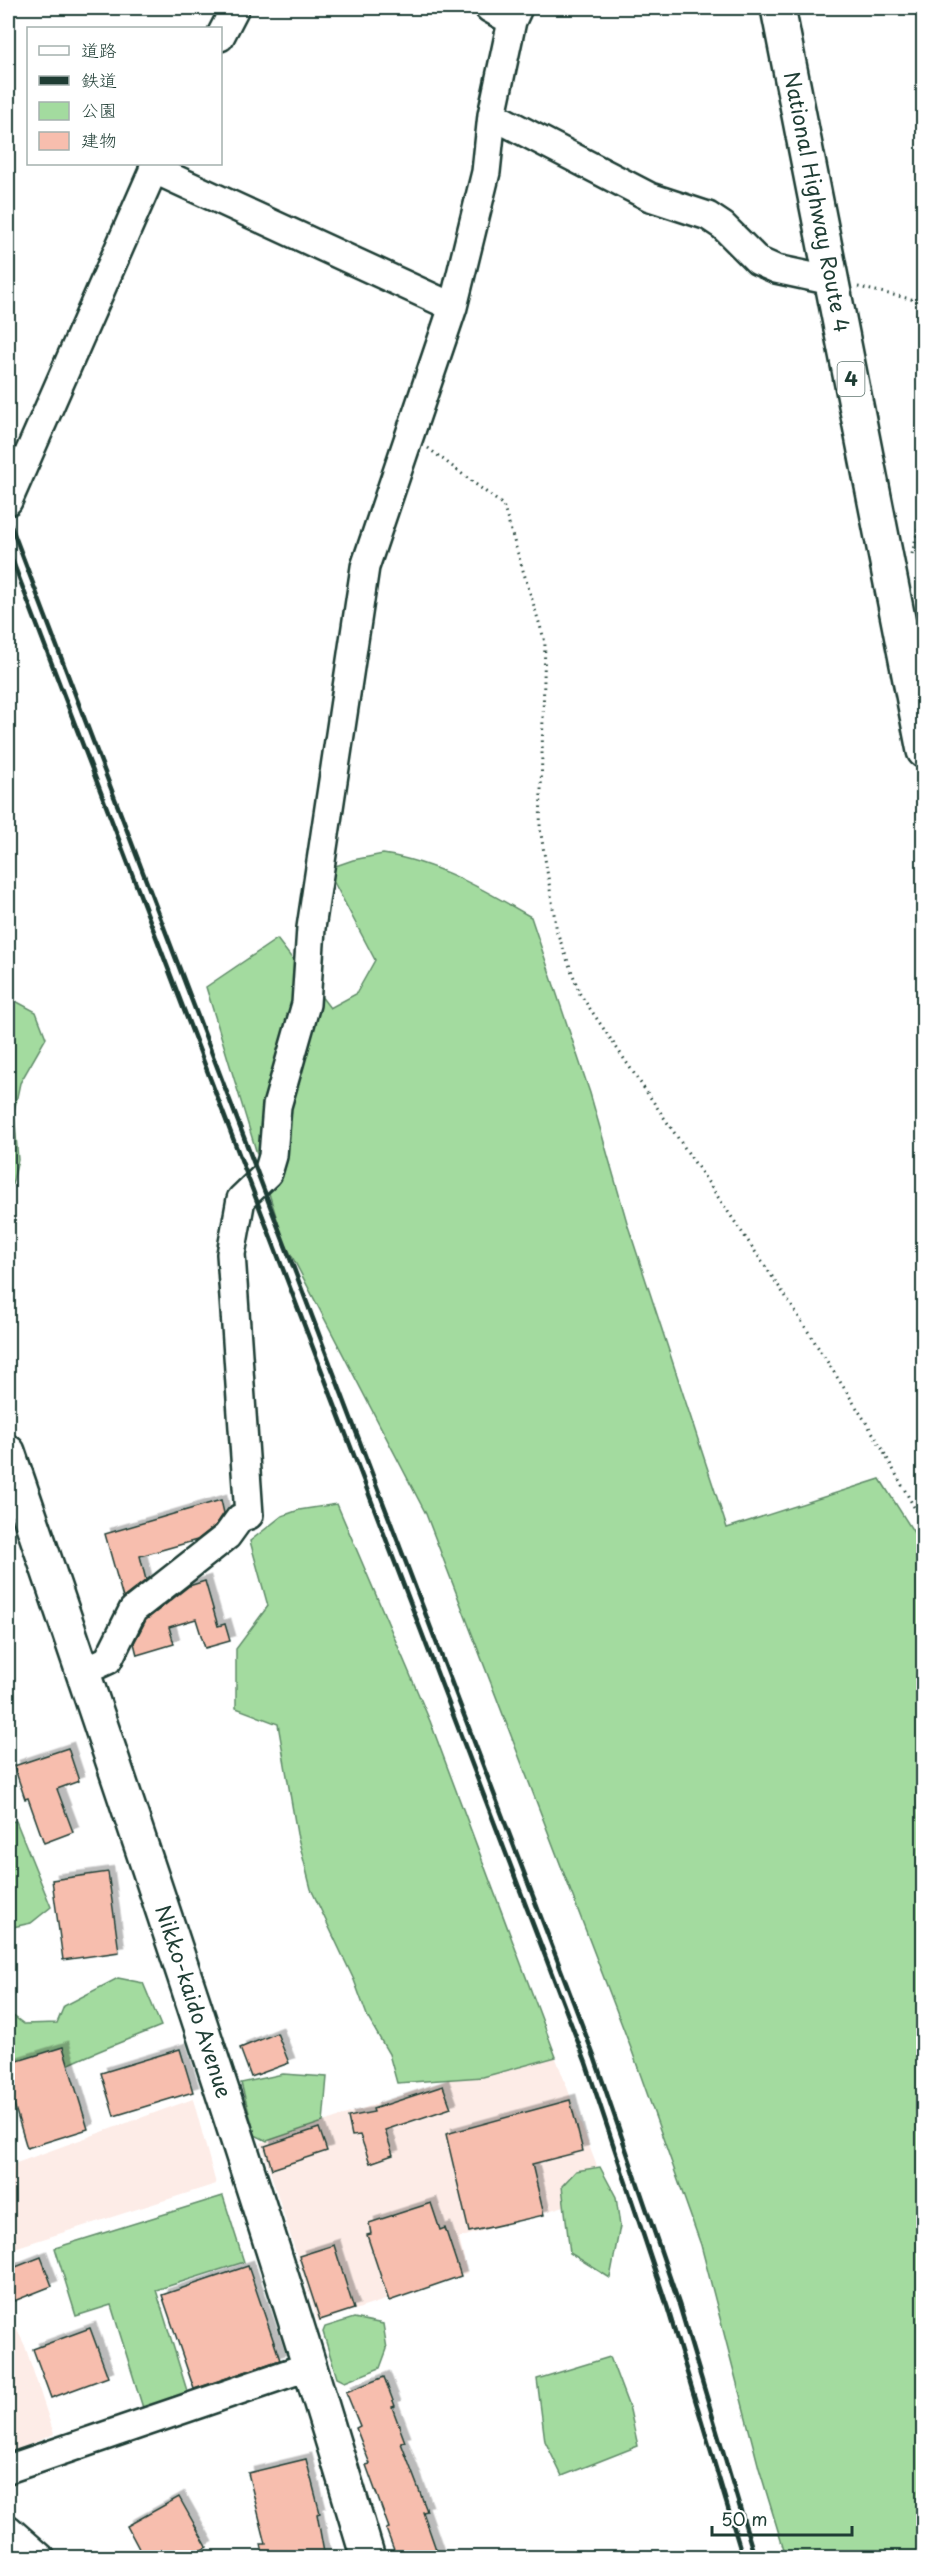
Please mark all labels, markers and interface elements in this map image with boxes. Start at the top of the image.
legend [27,27,222,165]
text: 道路 [81,36,117,63]
text: 鉄道 [81,66,117,93]
street label: National Highway Route 4 [777,69,859,335]
text: 公園 [81,96,117,123]
text: 建物 [81,126,117,153]
road number: 4 [838,362,864,396]
street label: Nikko-kaido Avenue [148,1900,241,2102]
scale bar [712,2499,852,2537]
text: 50 m [721,2505,768,2532]

